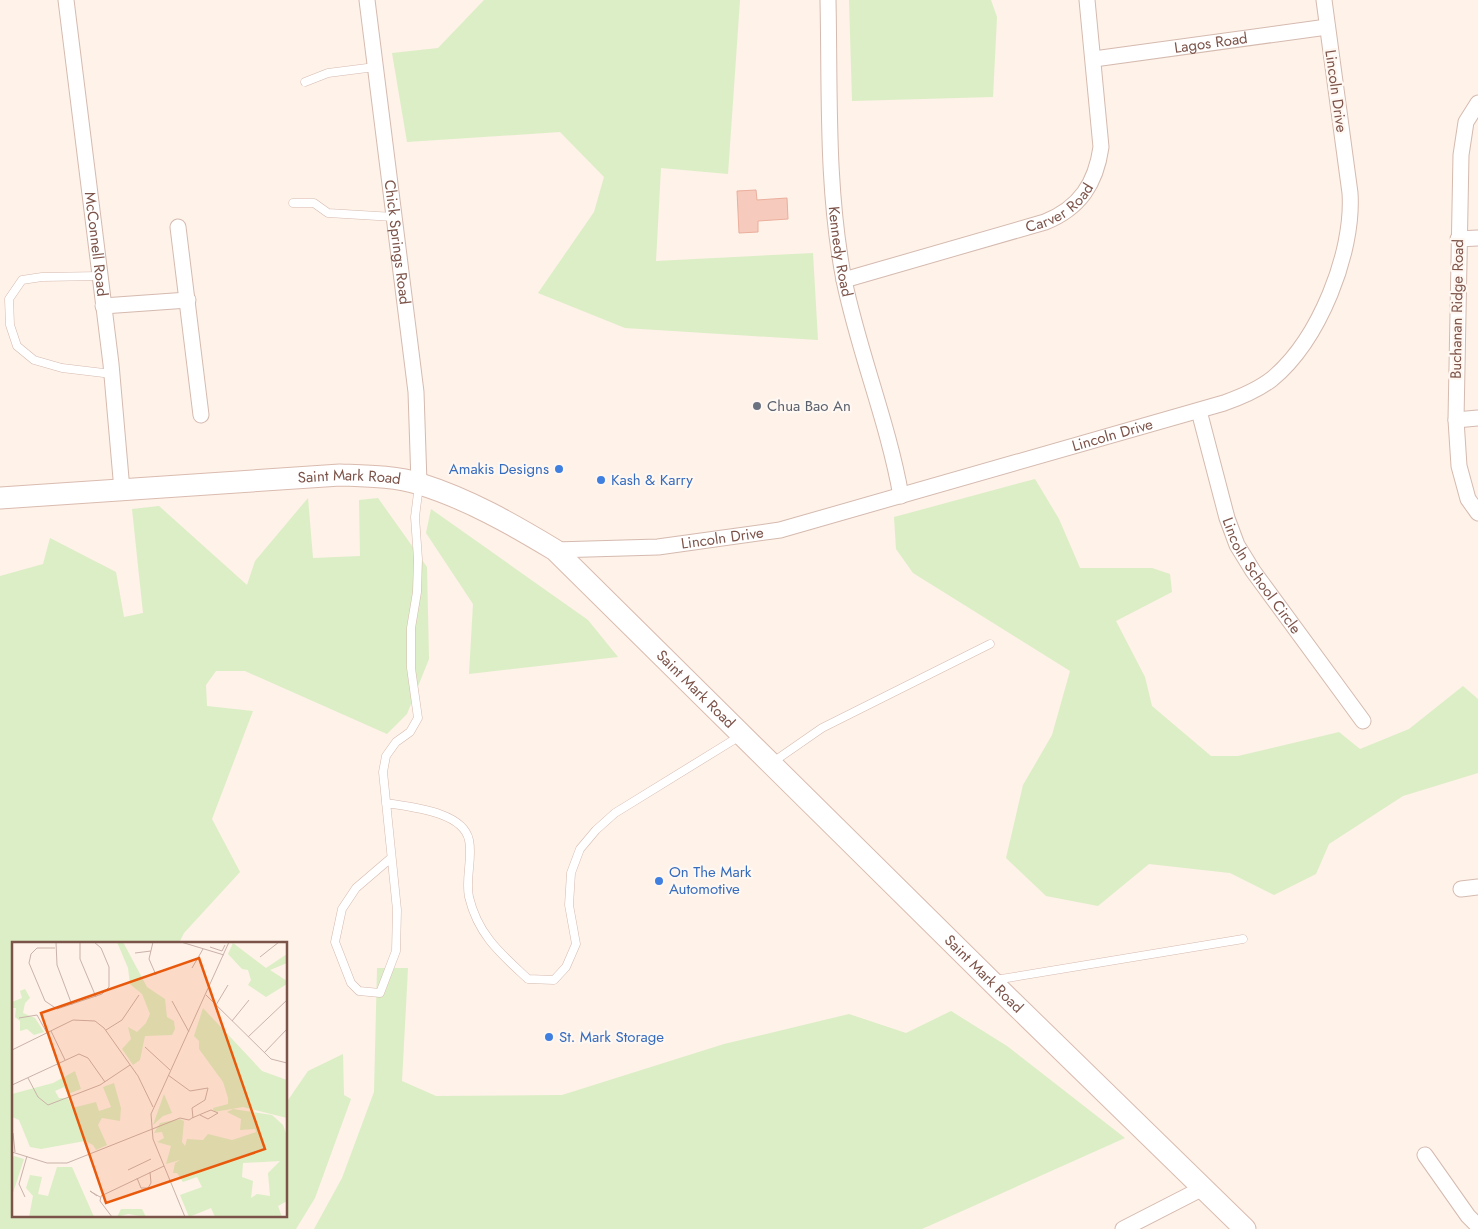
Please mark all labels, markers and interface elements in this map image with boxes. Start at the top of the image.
street label: Lagos Road [1173,27,1249,59]
street label: Lincoln Drive [1319,48,1353,134]
street label: Chick Springs Road [379,178,416,306]
street label: Carver Road [1023,179,1099,238]
street label: McConnell Road [79,191,114,298]
street label: Kennedy Road [823,205,858,299]
street label: Buchanan Ridge Road [1445,239,1469,379]
place label: Chua Bao An [767,395,851,417]
marker: Chua Bao An [751,400,763,412]
street label: Lincoln Drive [1069,413,1156,457]
place label: Amakis Designs [449,458,549,480]
marker: Amakis Designs [553,463,565,475]
street label: Saint Mark Road [297,464,402,490]
place label: Kash & Karry [611,469,693,491]
marker: Kash & Karry [595,474,607,486]
street label: Lincoln School Circle [1217,514,1307,639]
street label: Lincoln Drive [680,521,765,555]
street label: Saint Mark Road [651,645,740,733]
place label: On The Mark Automotive [669,861,752,900]
marker: On The Mark Automotive [653,875,665,887]
street label: Saint Mark Road [939,930,1028,1018]
inset map [12,942,288,1216]
place label: St. Mark Storage [559,1026,664,1048]
marker: St. Mark Storage [543,1031,555,1043]

